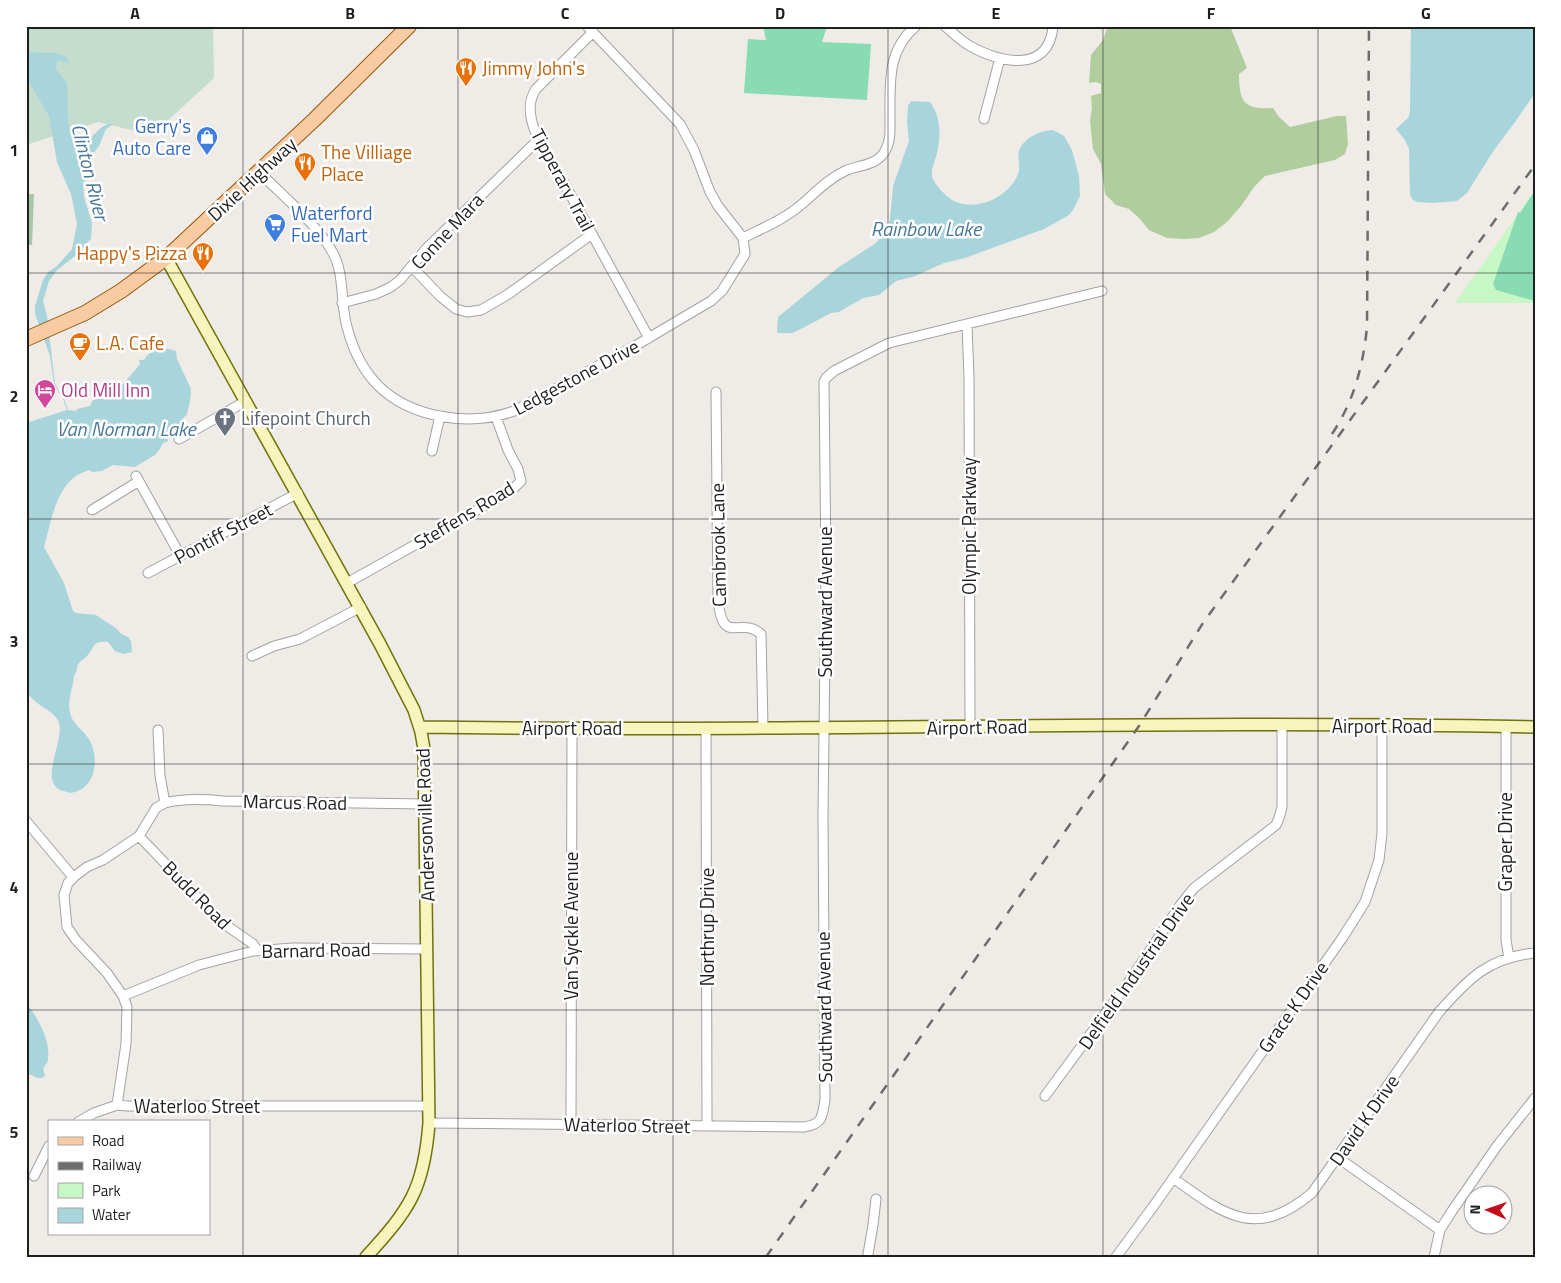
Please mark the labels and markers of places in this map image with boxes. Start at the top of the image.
place label: Jimmy John's [482,53,585,82]
restaurant icon: Jimmy John's [454,56,478,87]
place label: Gerry's Auto Care [113,111,191,162]
shop icon: Gerry's Auto Care [195,125,219,156]
place label: The Villiage Place [321,137,412,188]
restaurant icon: The Villiage Place [293,151,317,182]
place label: Waterford Fuel Mart [291,198,372,249]
supermarket icon: Waterford Fuel Mart [263,212,287,243]
place label: Happy's Pizza [77,238,187,267]
restaurant icon: Happy's Pizza [191,241,215,272]
place label: L.A. Cafe [96,328,164,357]
cafe icon: L.A. Cafe [68,331,92,362]
place label: Old Mill Inn [61,375,150,404]
hotel icon: Old Mill Inn [33,378,57,409]
place label: Lifepoint Church [241,403,371,432]
church icon: Lifepoint Church [213,406,237,437]

